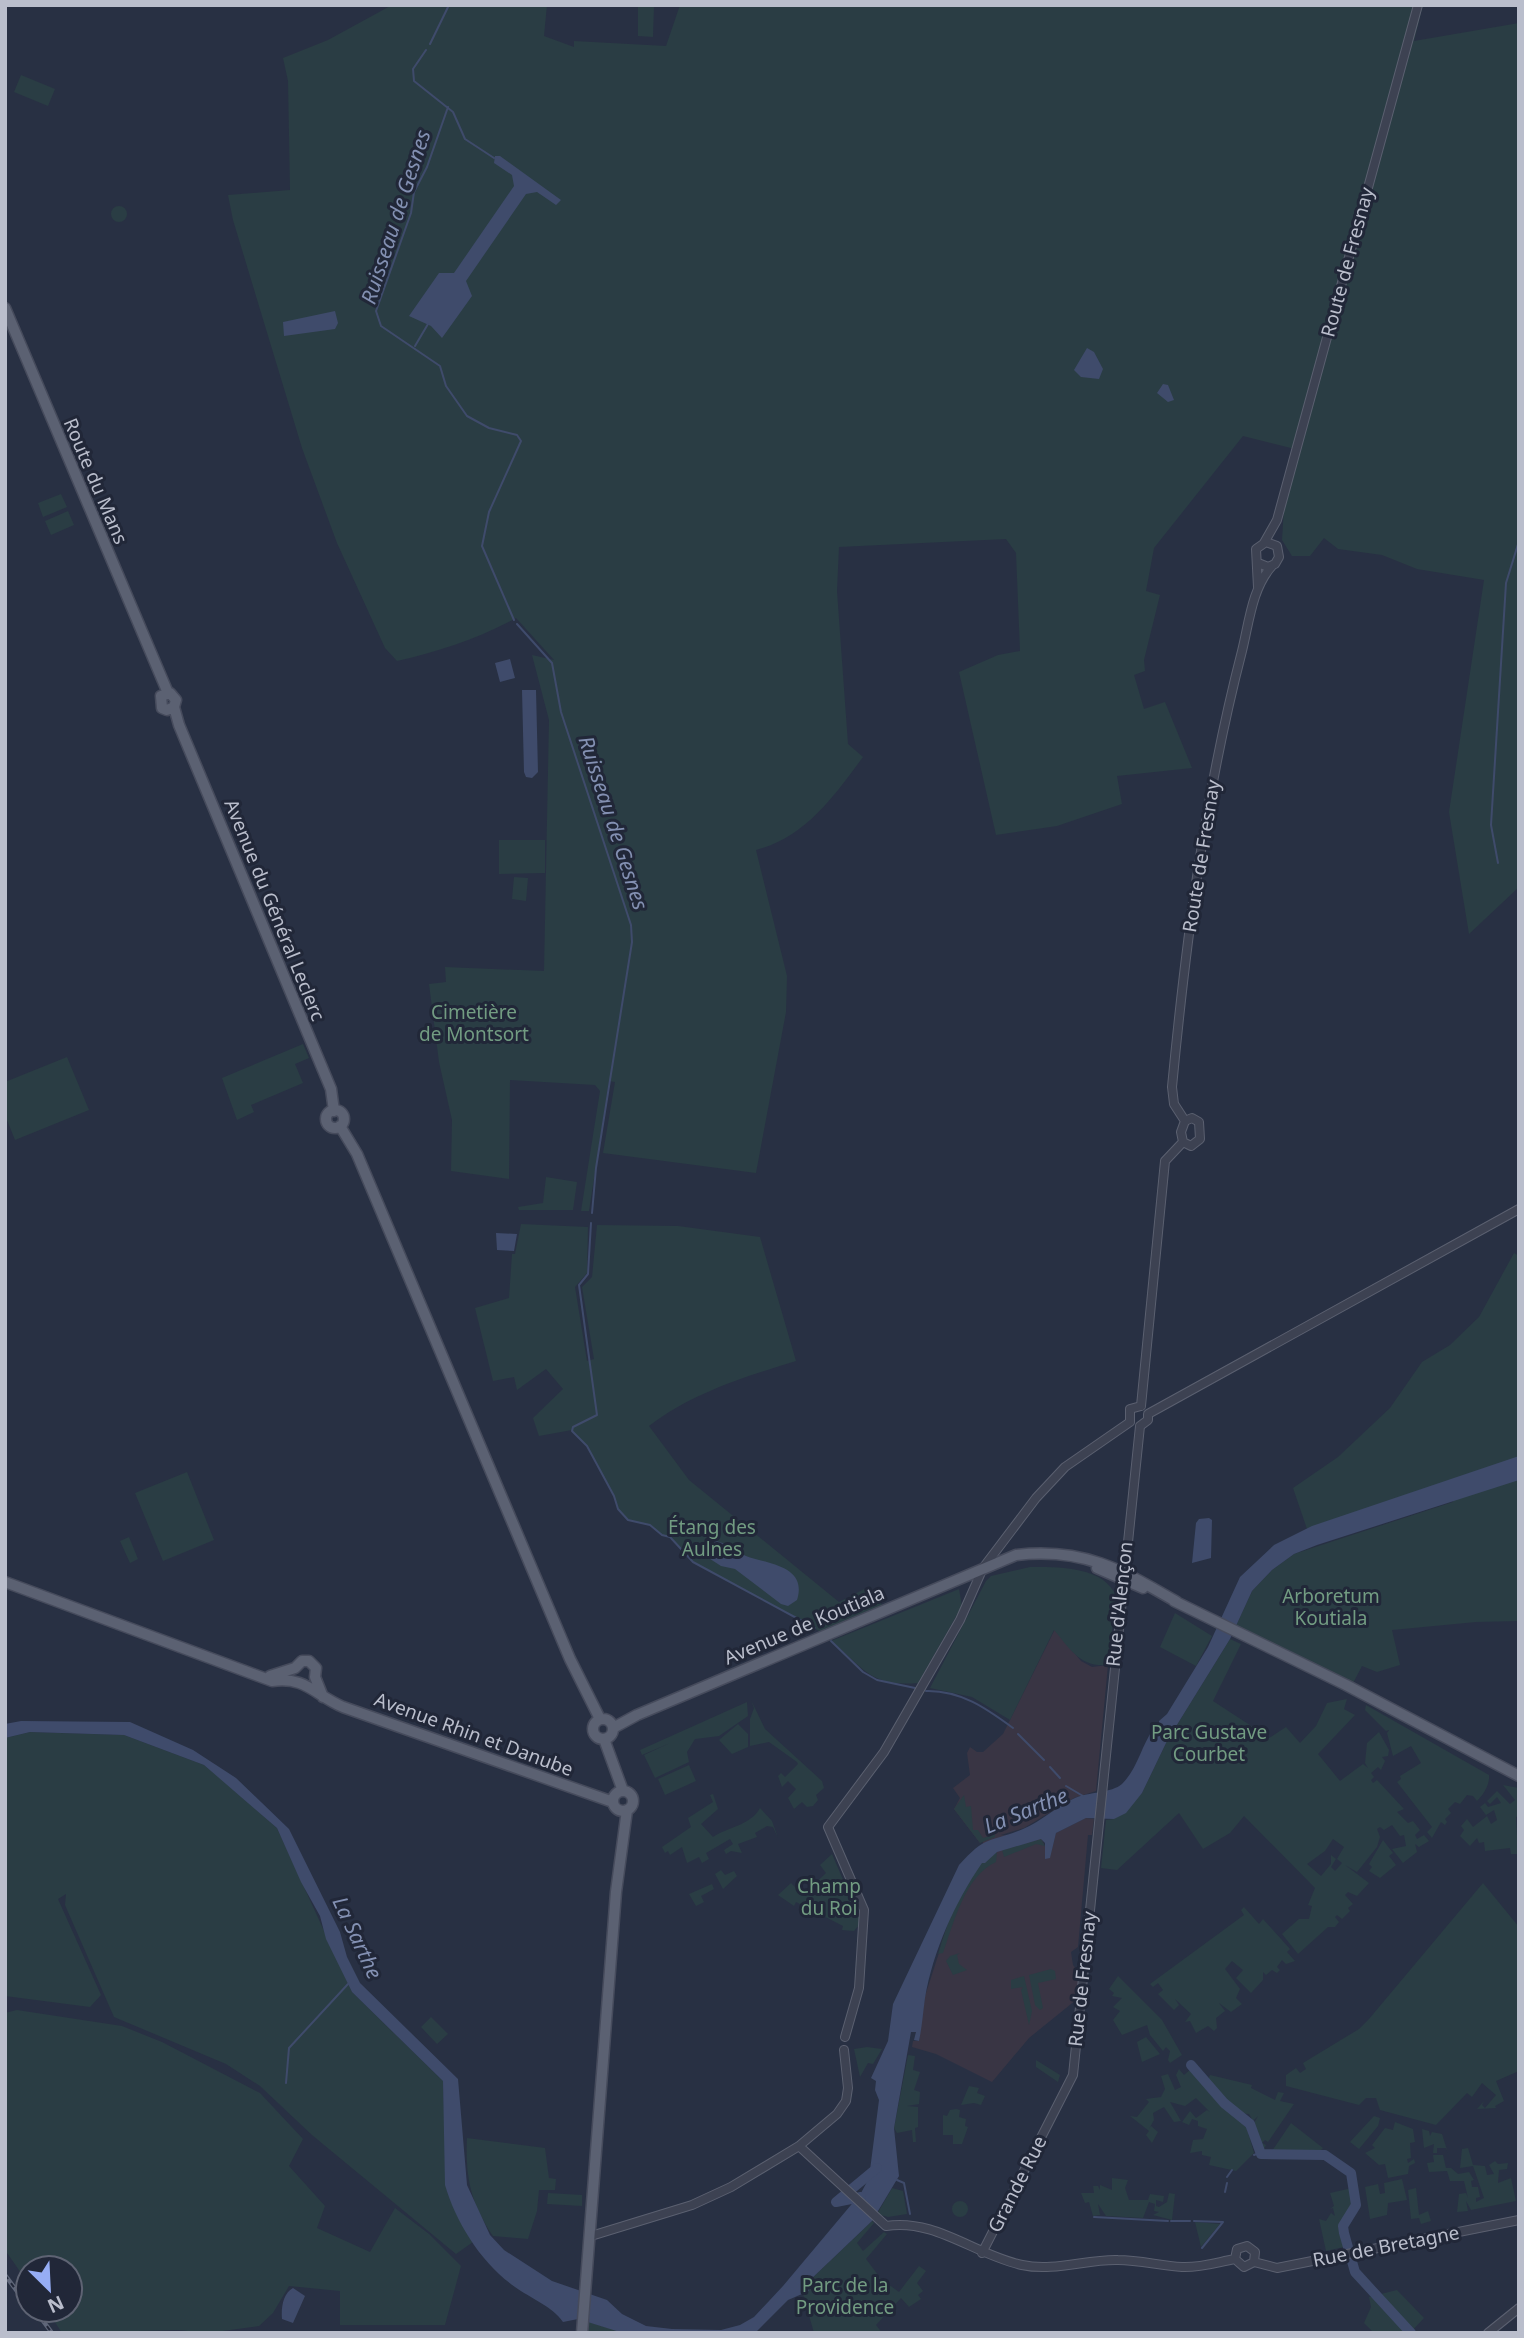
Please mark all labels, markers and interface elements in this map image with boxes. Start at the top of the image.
water label: Ruisseau de Gesnes [354,126,436,307]
street label: Route de Fresnay [1314,184,1380,340]
street label: Route du Mans [58,414,134,548]
water label: Ruisseau de Gesnes [573,732,655,913]
street label: Route de Fresnay [1176,778,1226,934]
street label: Avenue du Général Leclerc [219,795,331,1025]
park label: Cimetière de Montsort [419,999,529,1047]
park label: Étang des Aulnes [668,1514,756,1562]
street label: Rue d'Alençon [1100,1540,1138,1668]
street label: Avenue de Koutiala [720,1579,888,1671]
park label: Arboretum Koutiala [1282,1583,1380,1631]
street label: Avenue Rhin et Danube [371,1686,577,1782]
park label: Parc Gustave Courbet [1151,1719,1267,1767]
water label: La Sarthe [980,1781,1072,1840]
park label: Champ du Roi [797,1873,861,1921]
water label: La Sarthe [327,1892,389,1983]
street label: Rue de Fresnay [1062,1910,1102,2048]
street label: Grande Rue [982,2131,1052,2237]
street label: Rue de Bretagne [1311,2219,1461,2273]
north arrow [14,2254,84,2324]
park label: Parc de la Providence [796,2272,894,2320]
text: N [44,2290,68,2320]

